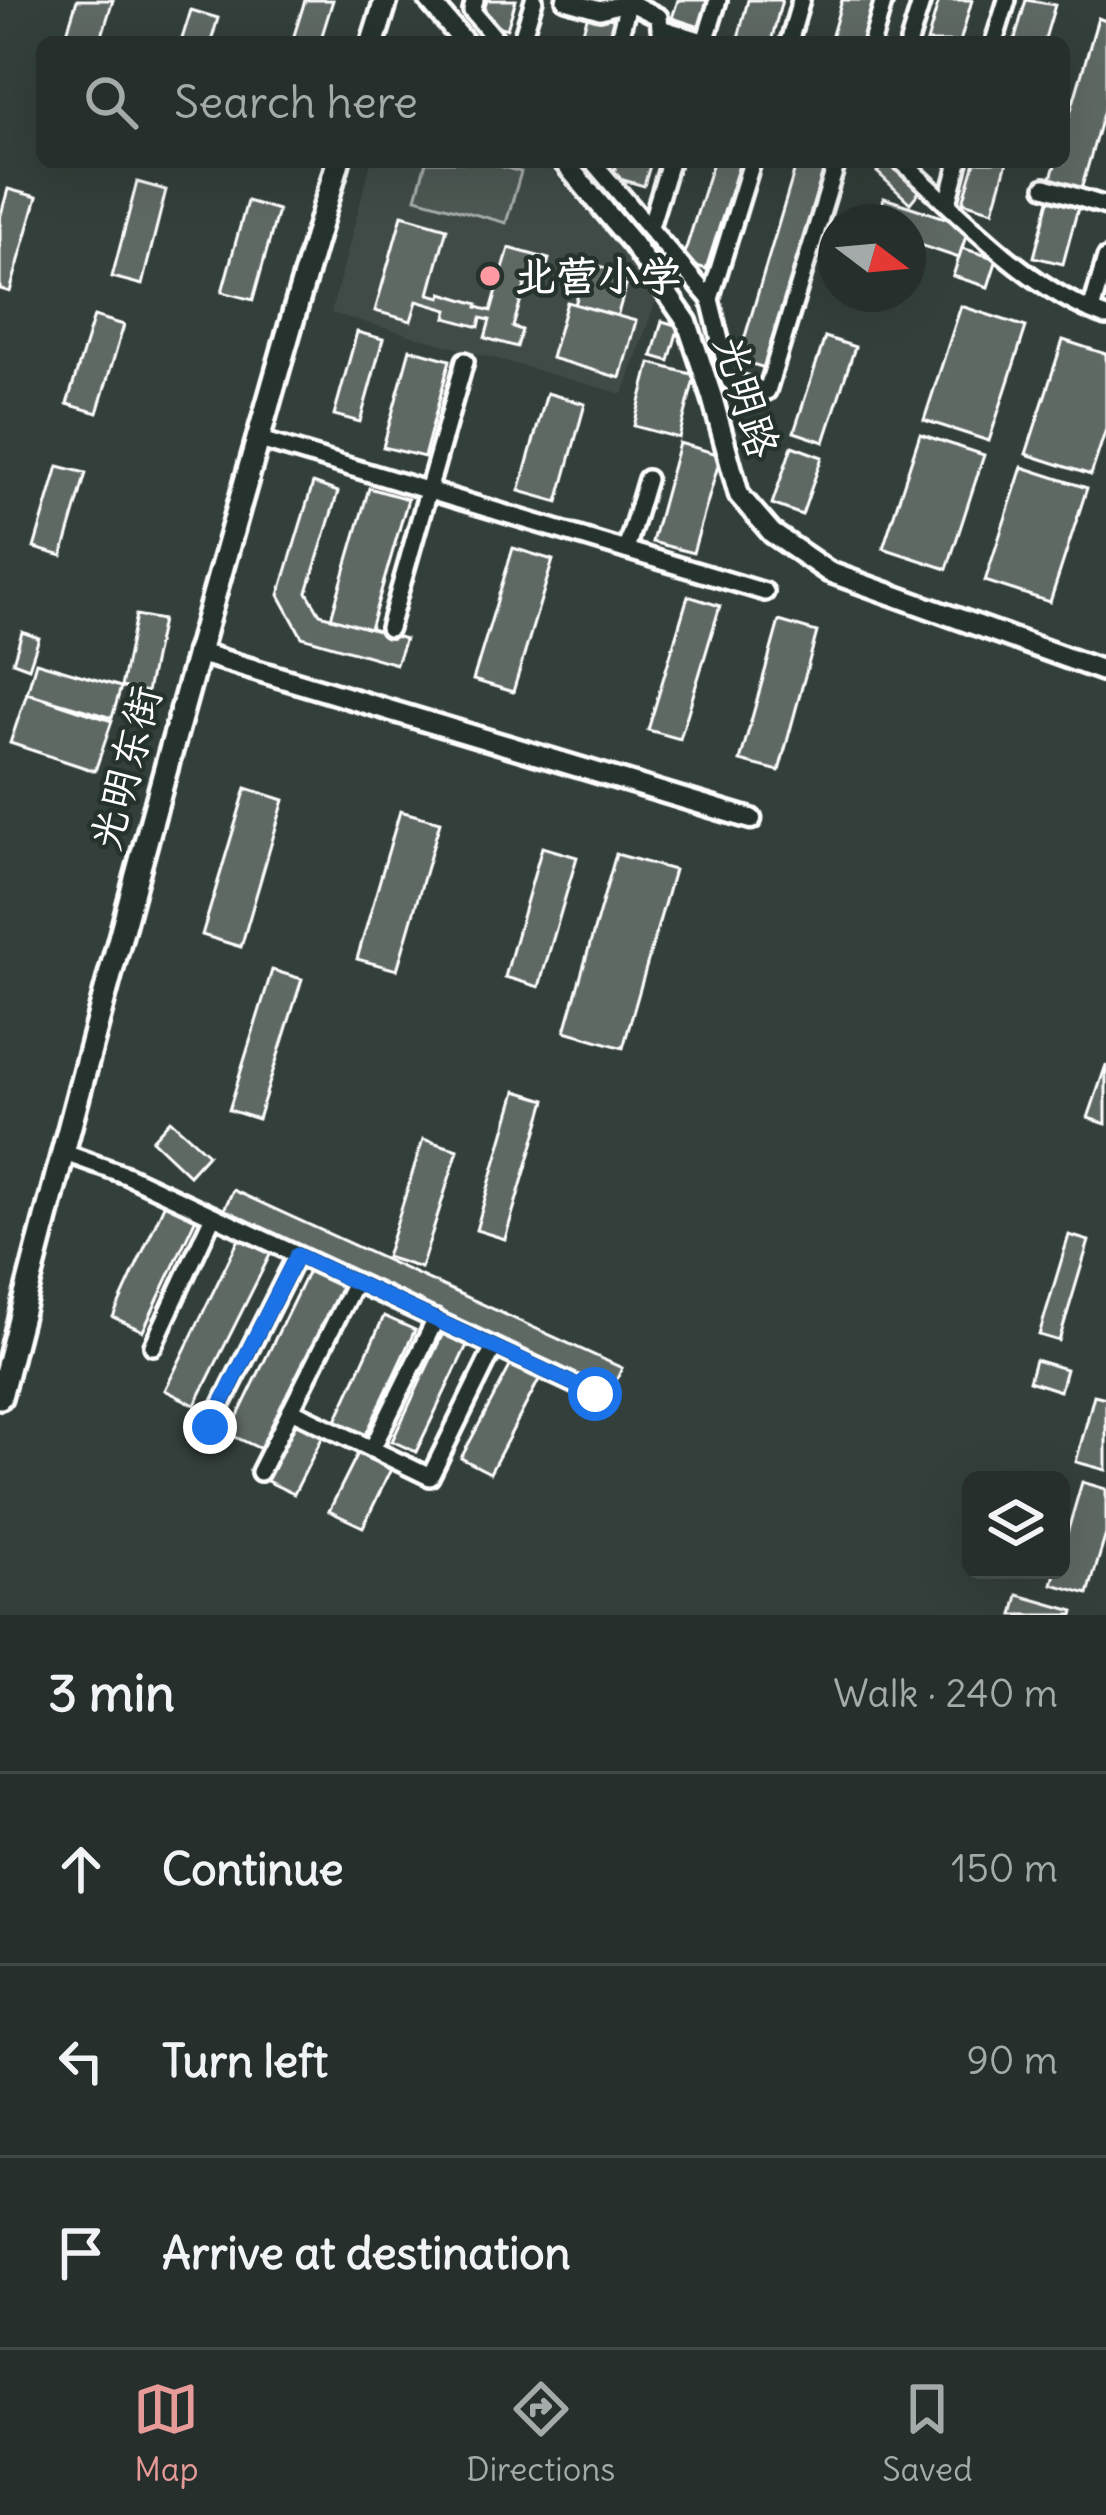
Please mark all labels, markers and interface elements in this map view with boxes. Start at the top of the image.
search box [36,36,1070,168]
icon: search [78,69,144,135]
text: Search here [174,74,418,130]
north arrow [818,204,926,312]
place label: 北营小学 [514,250,682,302]
marker: 北营小学 [477,263,503,289]
street label: 光明路 [704,328,790,464]
street label: 光明东街 [78,680,172,856]
route start [568,1367,622,1421]
route end [183,1400,237,1454]
map controls [962,1471,1070,1579]
button: layers [962,1471,1070,1579]
text: 3 min [48,1661,175,1725]
text: Walk · 240 m [833,1669,1058,1718]
icon: ahead [48,1836,114,1902]
text: Continue [162,1841,344,1897]
text: 150 m [951,1844,1058,1893]
icon: left [48,2028,114,2094]
text: Turn left [162,2033,328,2089]
text: 90 m [966,2036,1058,2085]
icon: arrive [48,2220,114,2286]
text: Arrive at destination [162,2225,571,2281]
tab: Map [133,2376,199,2490]
tab: Directions [466,2376,615,2490]
tab: Saved [882,2376,973,2490]

